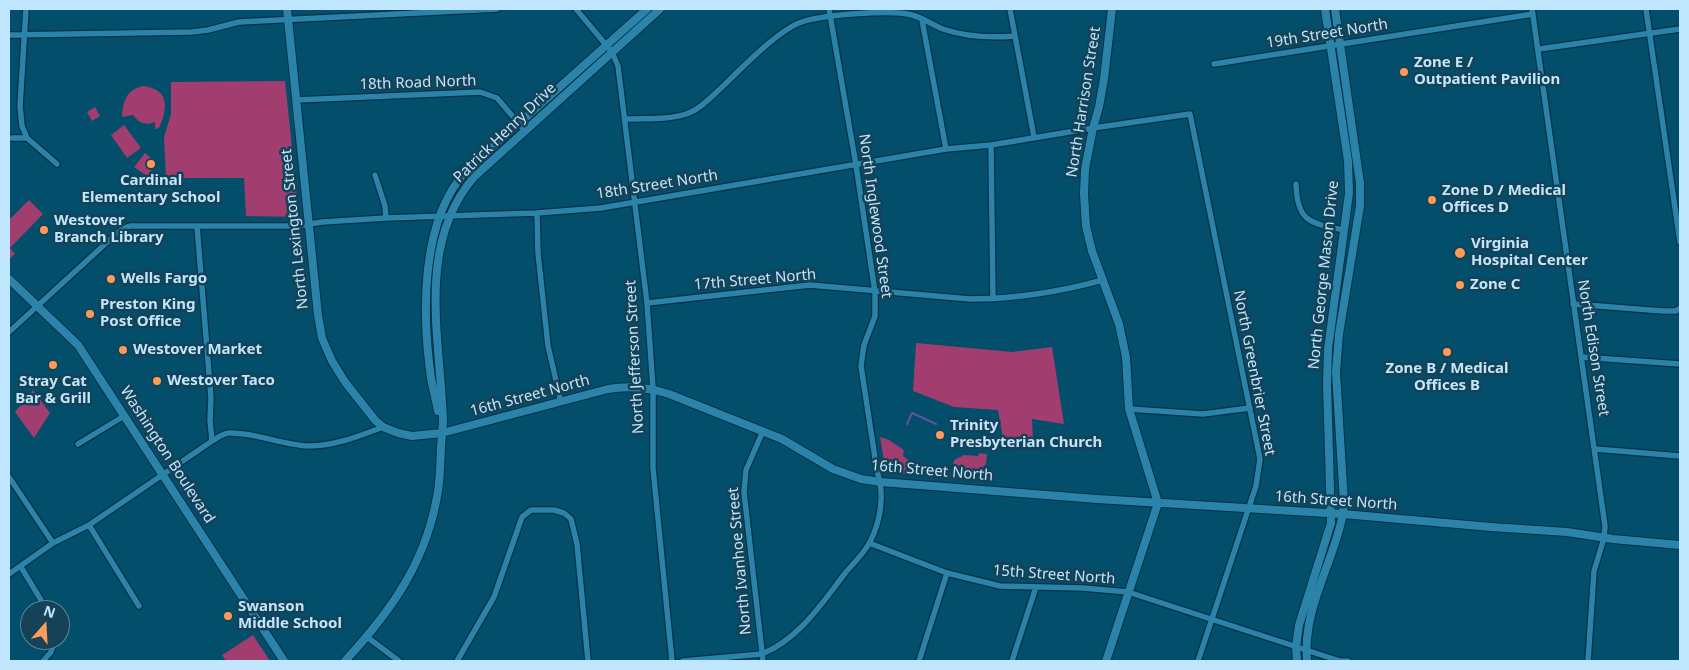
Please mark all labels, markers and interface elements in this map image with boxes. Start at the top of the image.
street label: 19th Street North [1265,15,1389,53]
street label: North Harrison Street [1063,25,1105,179]
place label: Zone E / Outpatient Pavilion [1414,54,1560,89]
marker: Zone E / Outpatient Pavilion [1398,66,1410,78]
street label: 18th Road North [359,72,477,94]
street label: Patrick Henry Drive [450,79,560,187]
street label: North Inglewood Street [855,133,895,299]
street label: North Lexington Street [278,148,312,310]
marker: Cardinal Elementary School [145,158,157,170]
street label: 18th Street North [595,166,719,204]
place label: Cardinal Elementary School [82,172,220,207]
street label: North George Mason Drive [1305,180,1343,370]
place label: Zone D / Medical Offices D [1442,182,1566,217]
marker: Zone D / Medical Offices D [1426,194,1438,206]
place label: Westover Branch Library [54,212,164,247]
marker: Westover Branch Library [38,224,50,236]
place label: Virginia Hospital Center [1471,235,1588,270]
marker: Virginia Hospital Center [1453,246,1467,260]
street label: 17th Street North [693,266,817,294]
place label: Wells Fargo [121,270,207,288]
marker: Wells Fargo [105,273,117,285]
place label: Zone C [1470,276,1520,294]
street label: North Edison Street [1573,278,1613,418]
marker: Zone C [1454,279,1466,291]
street label: North Jefferson Street [622,280,648,434]
street label: North Greenbrier Street [1229,289,1279,457]
place label: Preston King Post Office [100,296,195,331]
marker: Preston King Post Office [84,308,96,320]
place label: Westover Market [133,341,262,359]
marker: Westover Market [117,344,129,356]
marker: Zone B / Medical Offices B [1441,346,1453,358]
marker: Stray Cat Bar & Grill [47,359,59,371]
place label: Zone B / Medical Offices B [1386,360,1508,395]
street label: 16th Street North [468,371,592,421]
place label: Westover Taco [167,372,275,390]
place label: Stray Cat Bar & Grill [15,373,91,408]
marker: Westover Taco [151,375,163,387]
street label: Washington Boulevard [116,383,218,527]
place label: Trinity Presbyterian Church [950,417,1102,452]
marker: Trinity Presbyterian Church [934,429,946,441]
street label: 16th Street North [870,457,994,485]
street label: North Ivanhoe Street [725,486,755,636]
street label: 16th Street North [1274,488,1398,514]
street label: 15th Street North [992,562,1116,588]
place label: Swanson Middle School [238,598,342,633]
north arrow [20,600,70,650]
text: N [41,600,58,622]
marker: Swanson Middle School [222,610,234,622]

